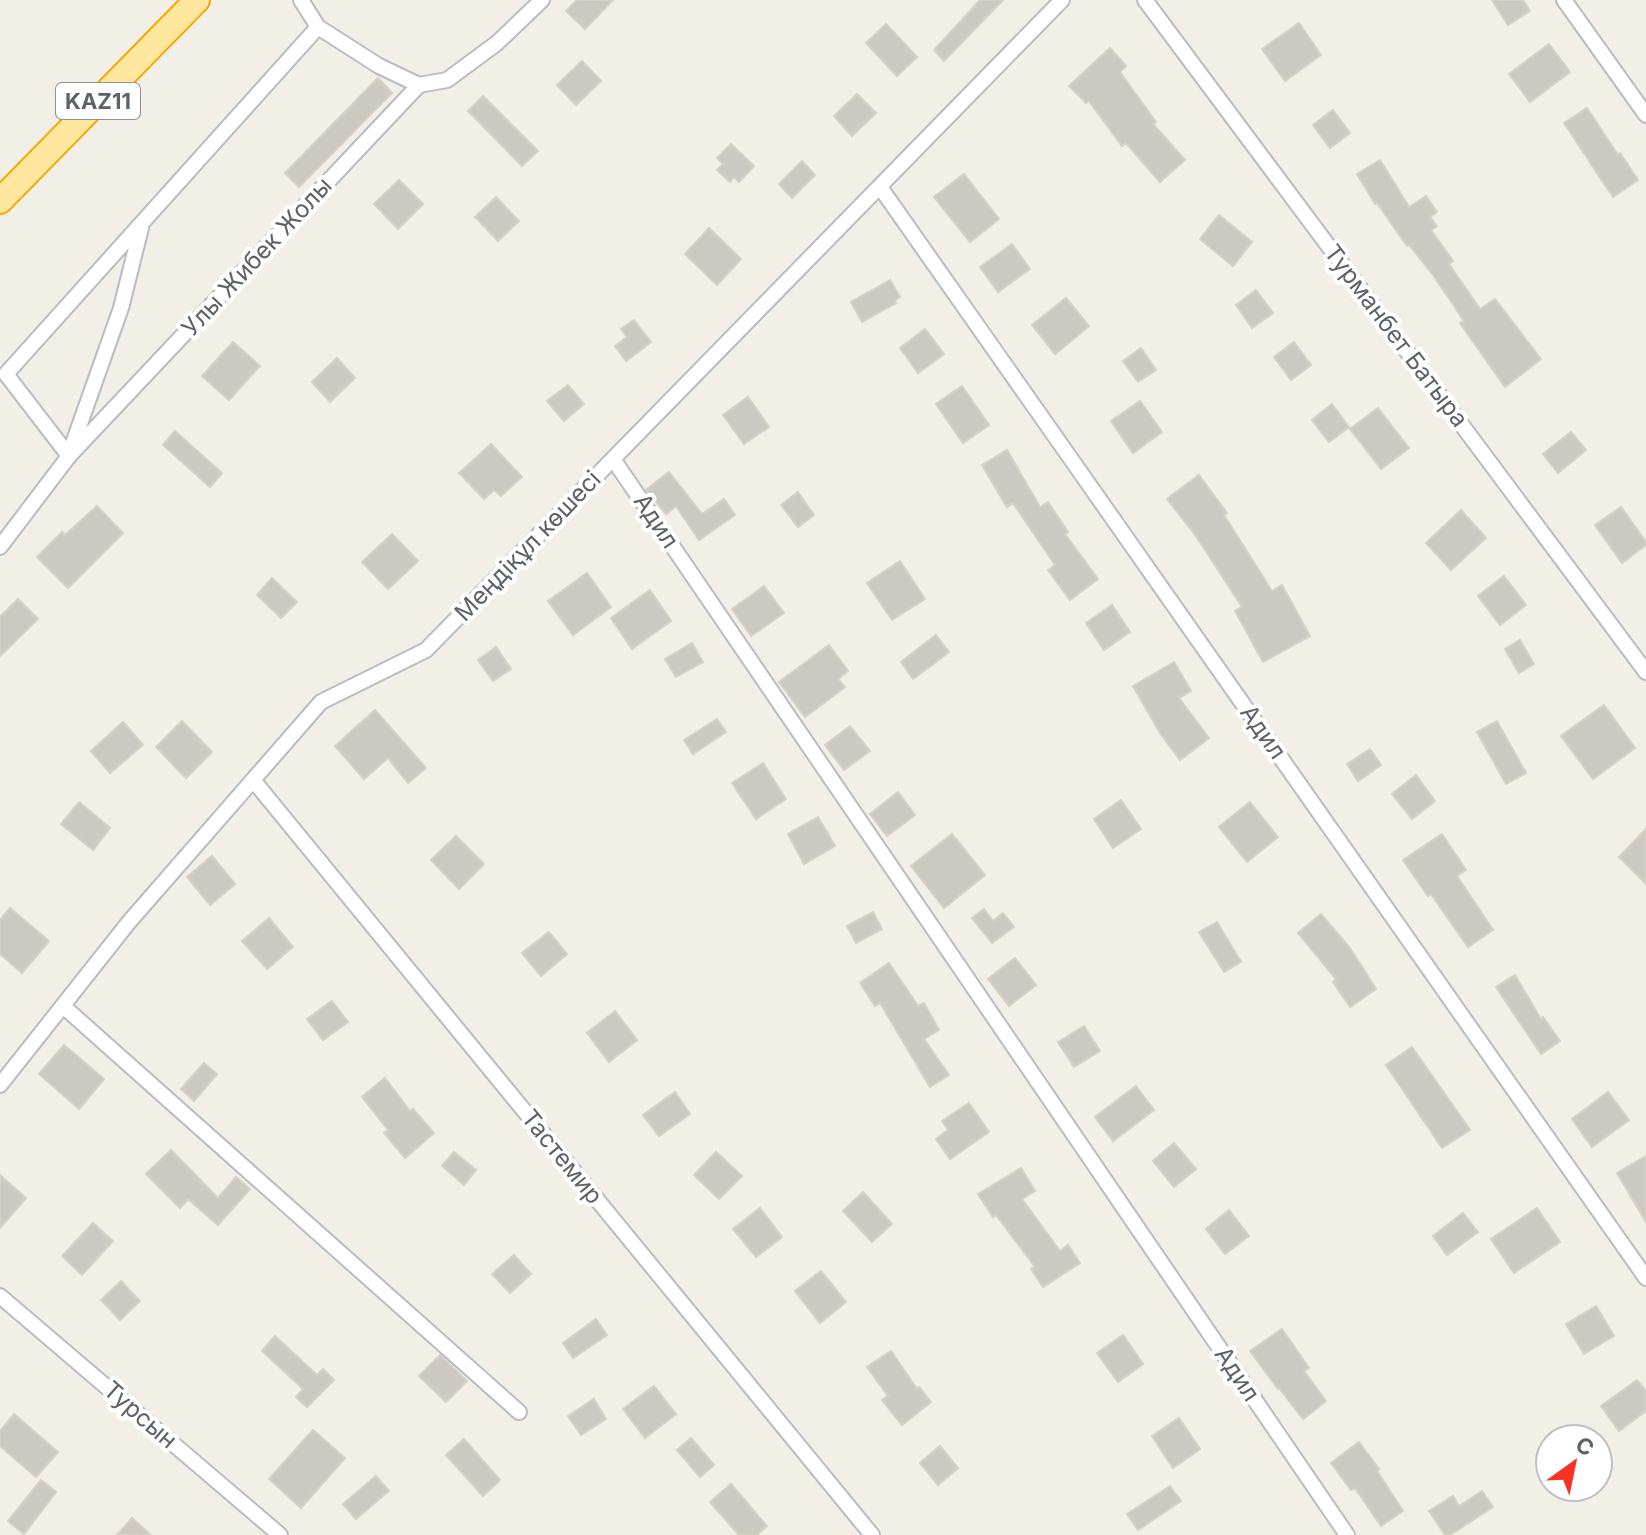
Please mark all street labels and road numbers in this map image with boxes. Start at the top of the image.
road number: KAZ11 [56,83,140,119]
street label: Улы Жибек Жолы [176,171,338,342]
street label: Турманбет Батыра [1318,239,1475,433]
street label: Меңдіқұл көшесі [449,464,607,627]
street label: Адил [628,488,685,554]
street label: Адил [1234,699,1292,764]
street label: Тастемир [516,1104,609,1210]
street label: Адил [1209,1341,1266,1407]
street label: Турсын [98,1375,183,1454]

